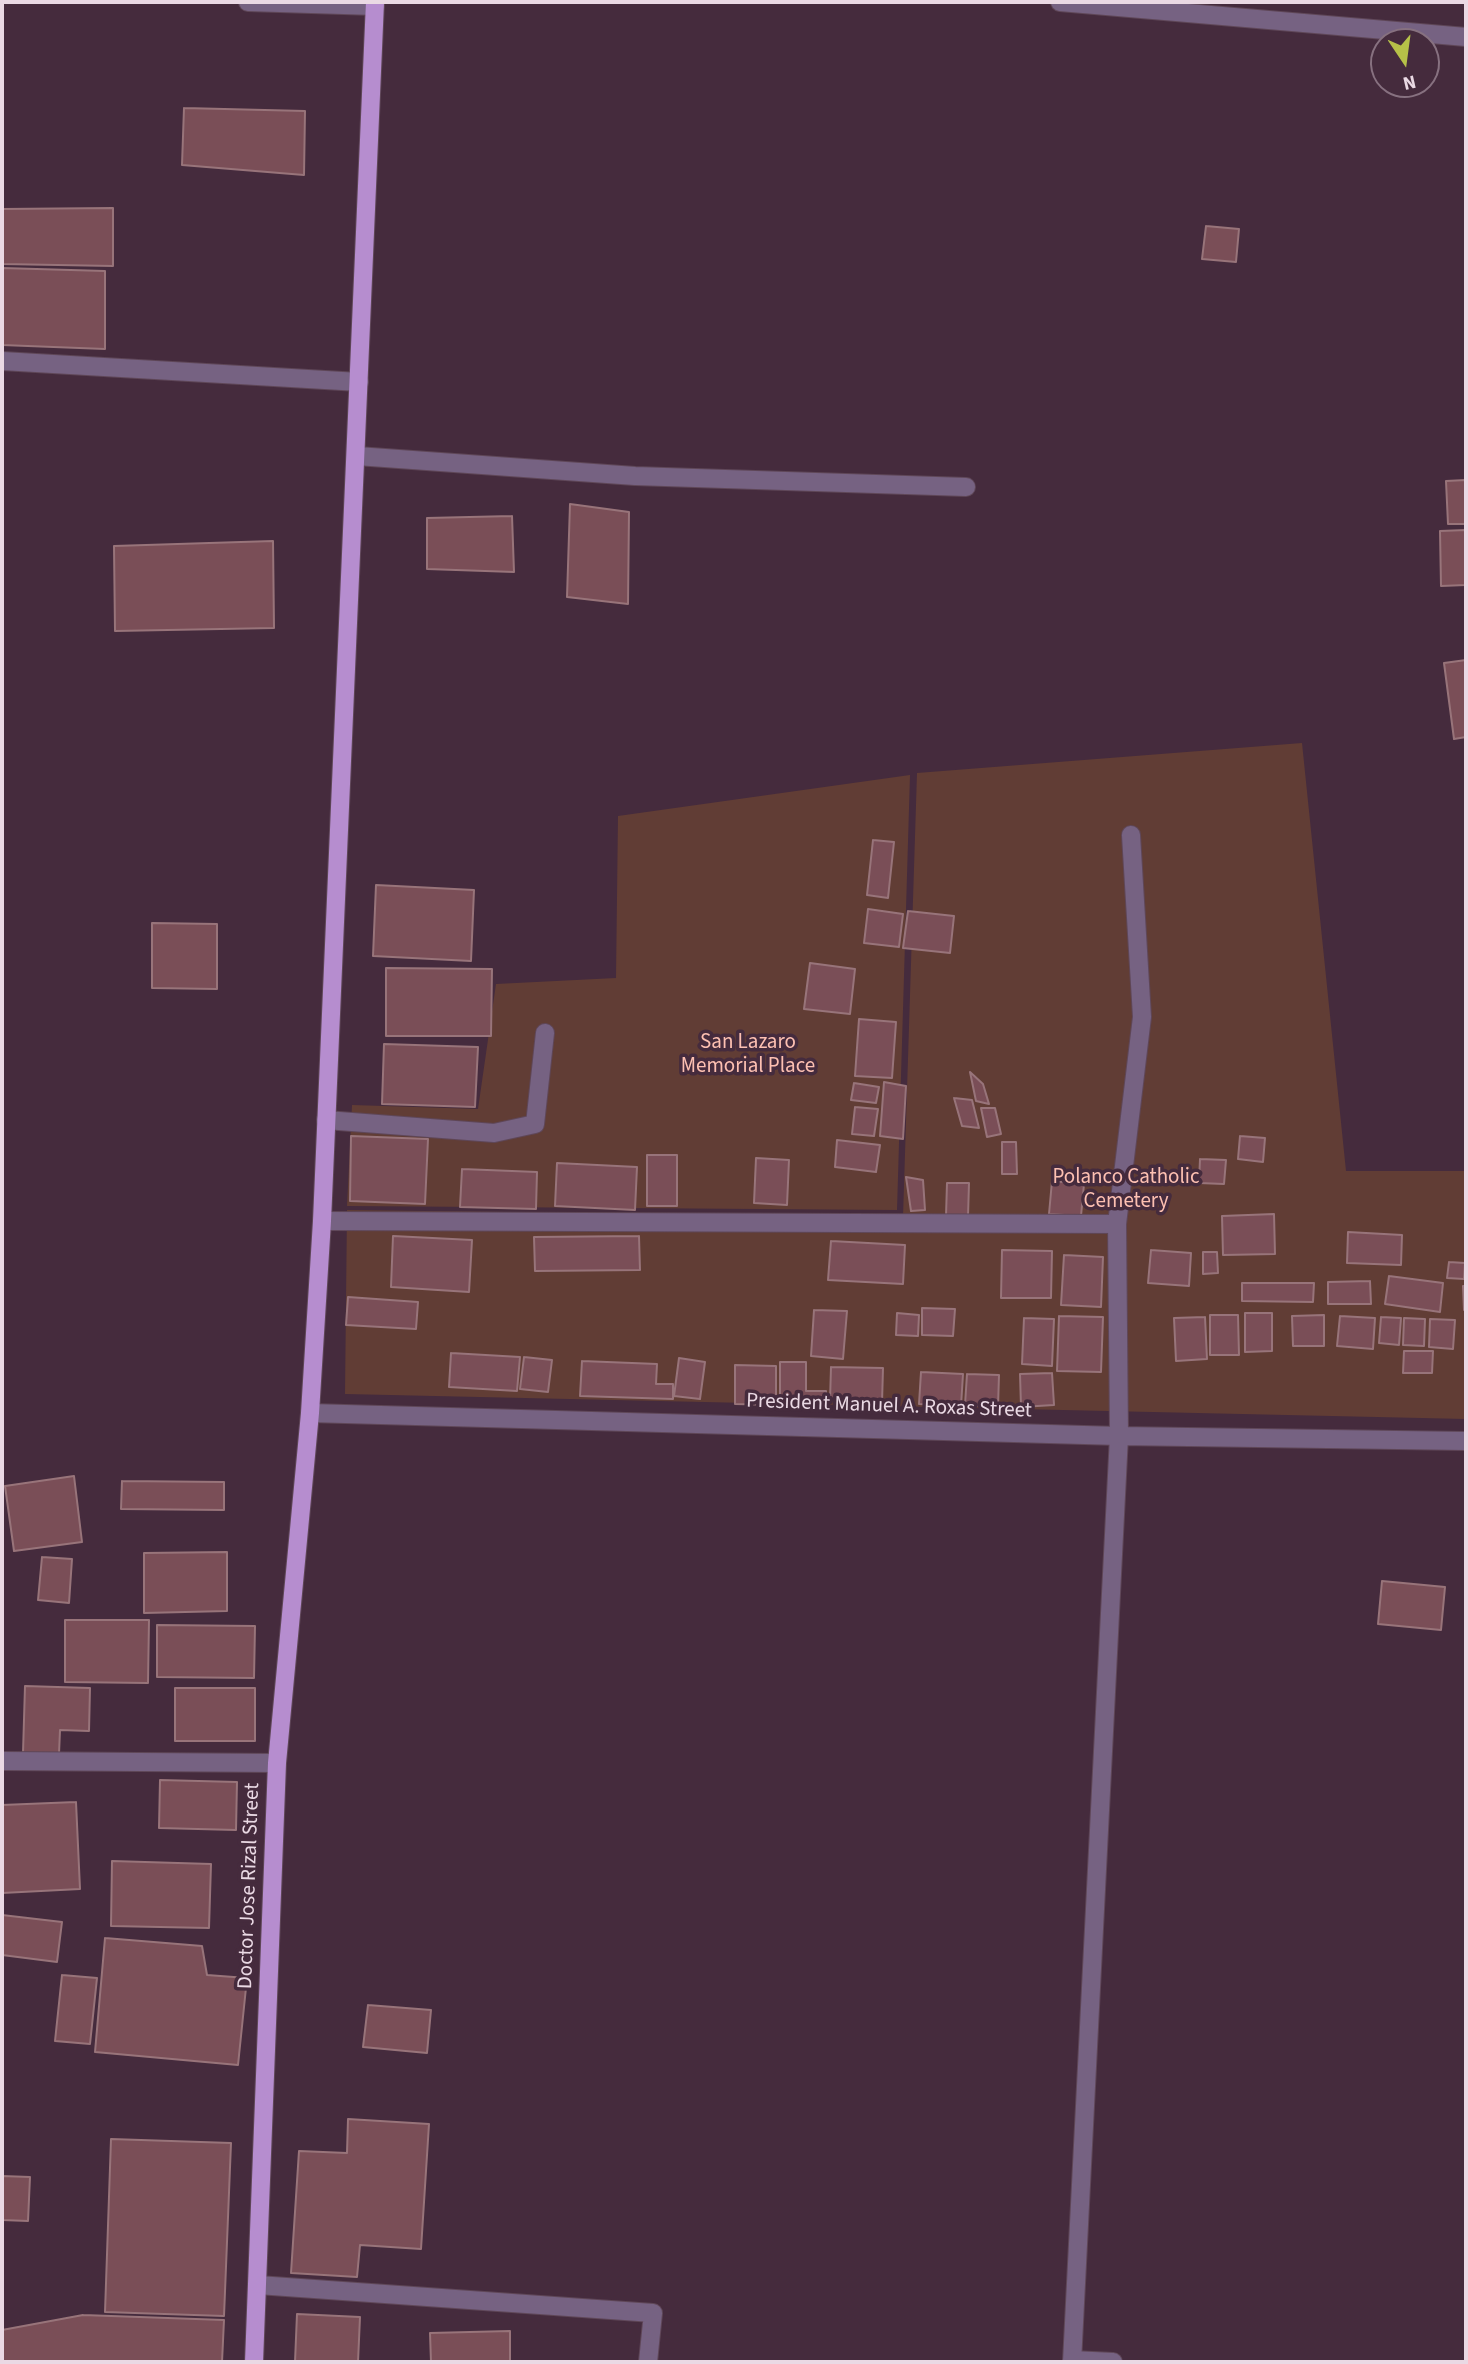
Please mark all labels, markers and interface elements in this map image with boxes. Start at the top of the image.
north arrow [1370,28,1440,98]
text: N [1400,67,1419,97]
park label: San Lazaro Memorial Place [681,1030,815,1080]
park label: Polanco Catholic Cemetery [1052,1165,1200,1215]
street label: President Manuel A. Roxas Street [746,1389,1032,1425]
street label: Doctor Jose Rizal Street [234,1782,266,1990]

